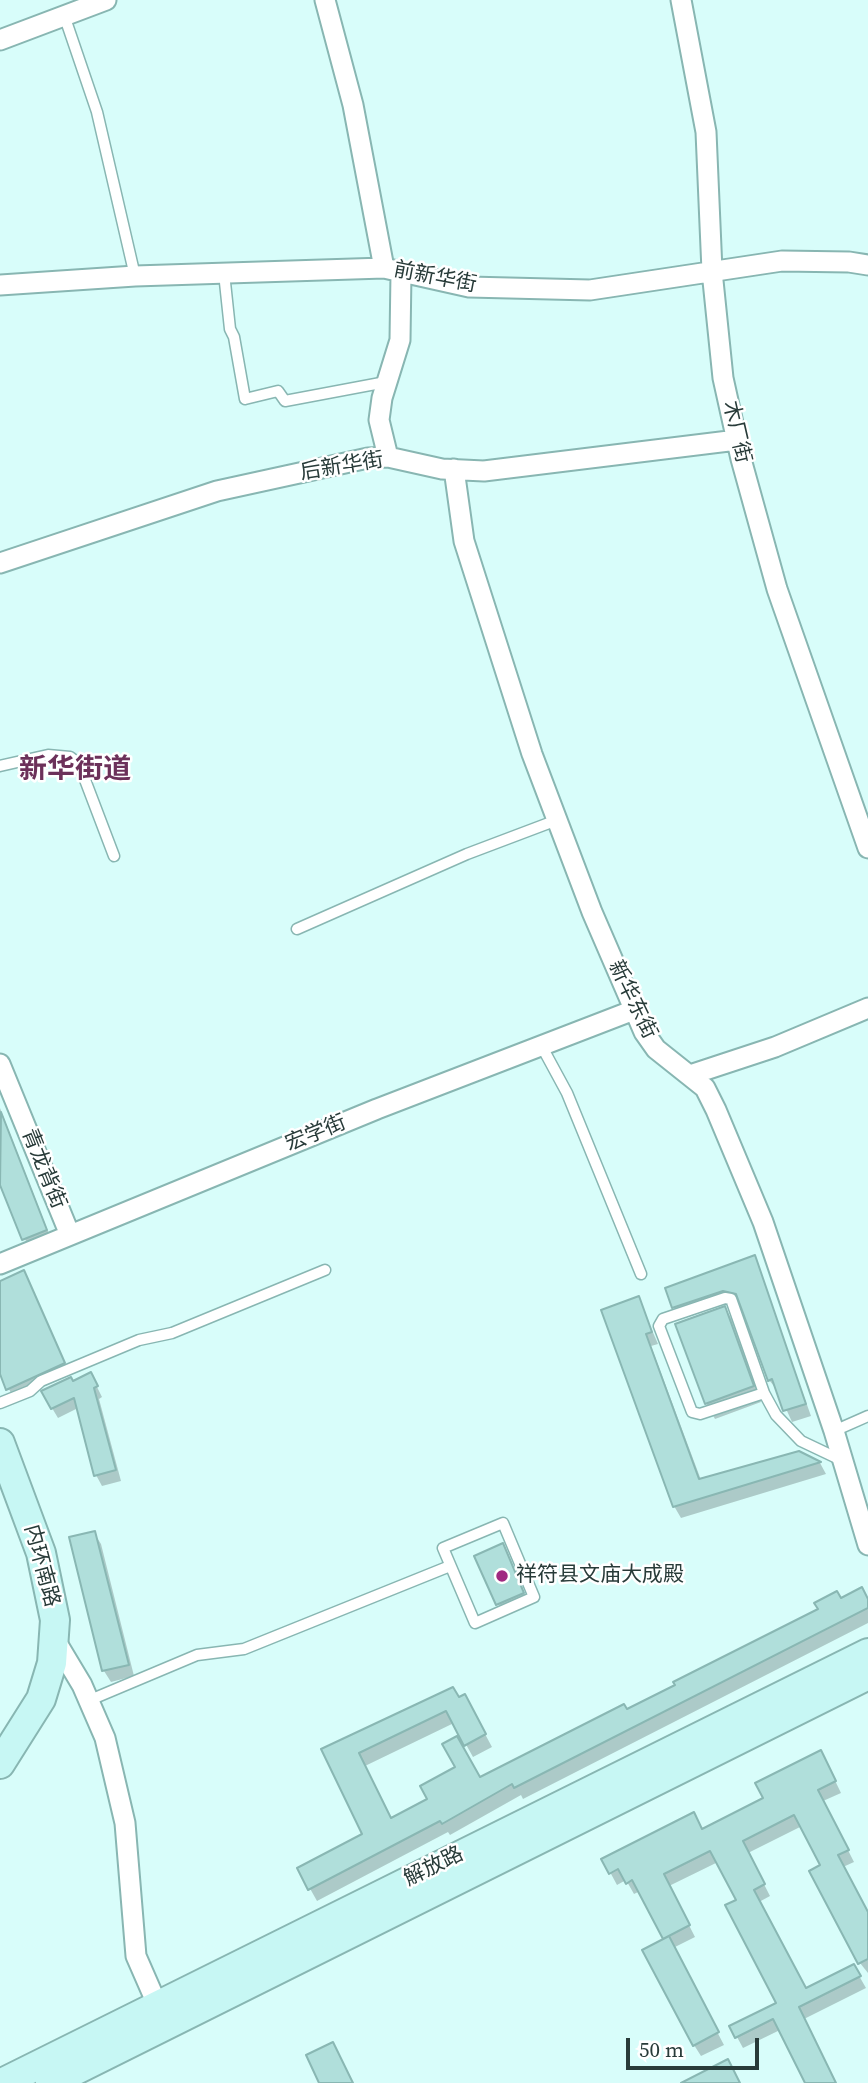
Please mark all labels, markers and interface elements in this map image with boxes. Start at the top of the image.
street label: 前新华街 [391,258,479,298]
street label: 木厂街 [717,398,755,466]
street label: 后新华街 [299,448,385,486]
district label: 新华街道 [19,754,131,788]
street label: 新华东街 [602,957,662,1043]
street label: 宏学街 [282,1111,350,1157]
street label: 青龙背街 [16,1125,70,1213]
street label: 内环南路 [18,1522,64,1610]
place label: 祥符县文庙大成殿 [516,1563,684,1589]
marker: 祥符县文庙大成殿 [494,1568,510,1584]
street label: 解放路 [400,1842,468,1892]
scale bar [630,2024,763,2068]
text: 50 m [639,2035,684,2064]

